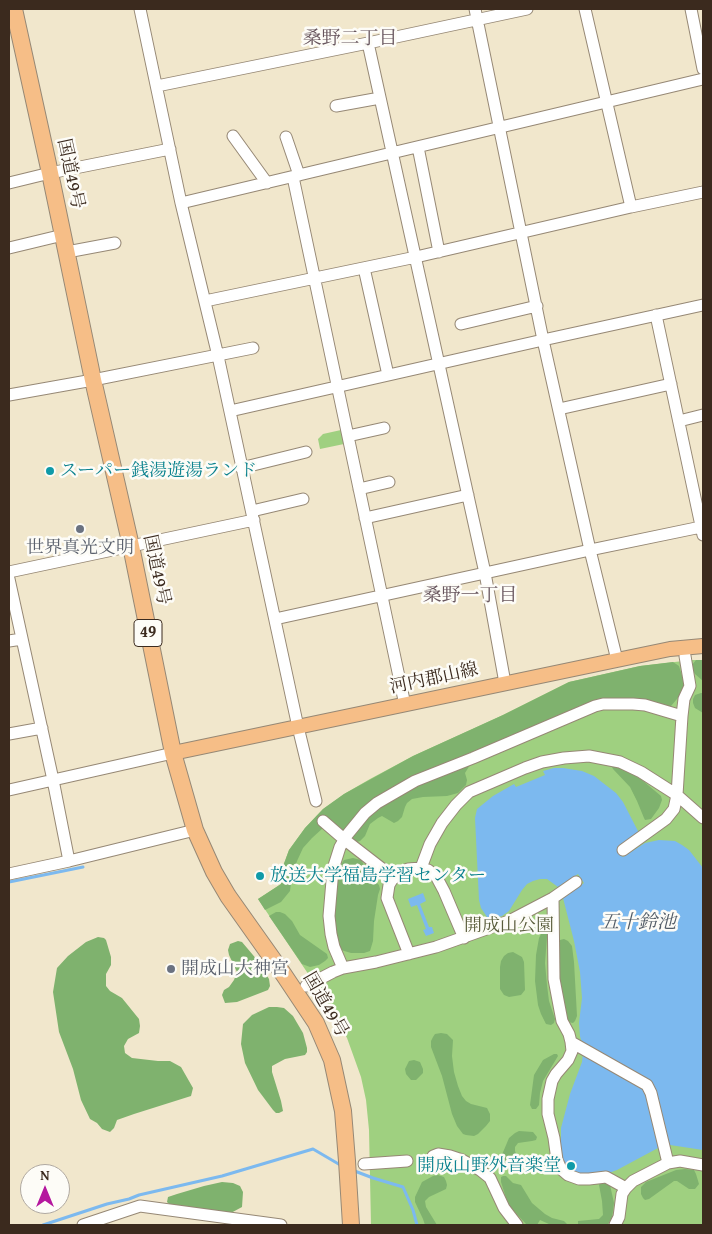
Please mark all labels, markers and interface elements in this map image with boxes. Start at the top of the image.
district label: 桑野二丁目 [303,28,397,50]
street label: 国道49号 [52,137,88,211]
place label: スーパー銭湯遊湯ランド [60,460,257,482]
marker: スーパー銭湯遊湯ランド [44,465,56,477]
marker: 世界真光文明 [74,523,86,535]
street label: 国道49号 [138,533,174,607]
place label: 世界真光文明 [26,537,134,559]
district label: 桑野一丁目 [423,585,517,607]
road number: 49 [134,620,162,646]
street label: 河内郡山線 [388,659,480,699]
place label: 放送大学福島学習センター [270,865,486,887]
marker: 放送大学福島学習センター [254,870,266,882]
water label: 五十鈴池 [600,912,676,934]
park label: 開成山公園 [464,915,554,937]
place label: 開成山大神宮 [181,958,289,980]
marker: 開成山大神宮 [165,963,177,975]
street label: 国道49号 [298,969,352,1041]
place label: 開成山野外音楽堂 [417,1155,561,1177]
marker: 開成山野外音楽堂 [565,1160,577,1172]
north arrow [20,1164,70,1214]
text: N [40,1165,50,1185]

